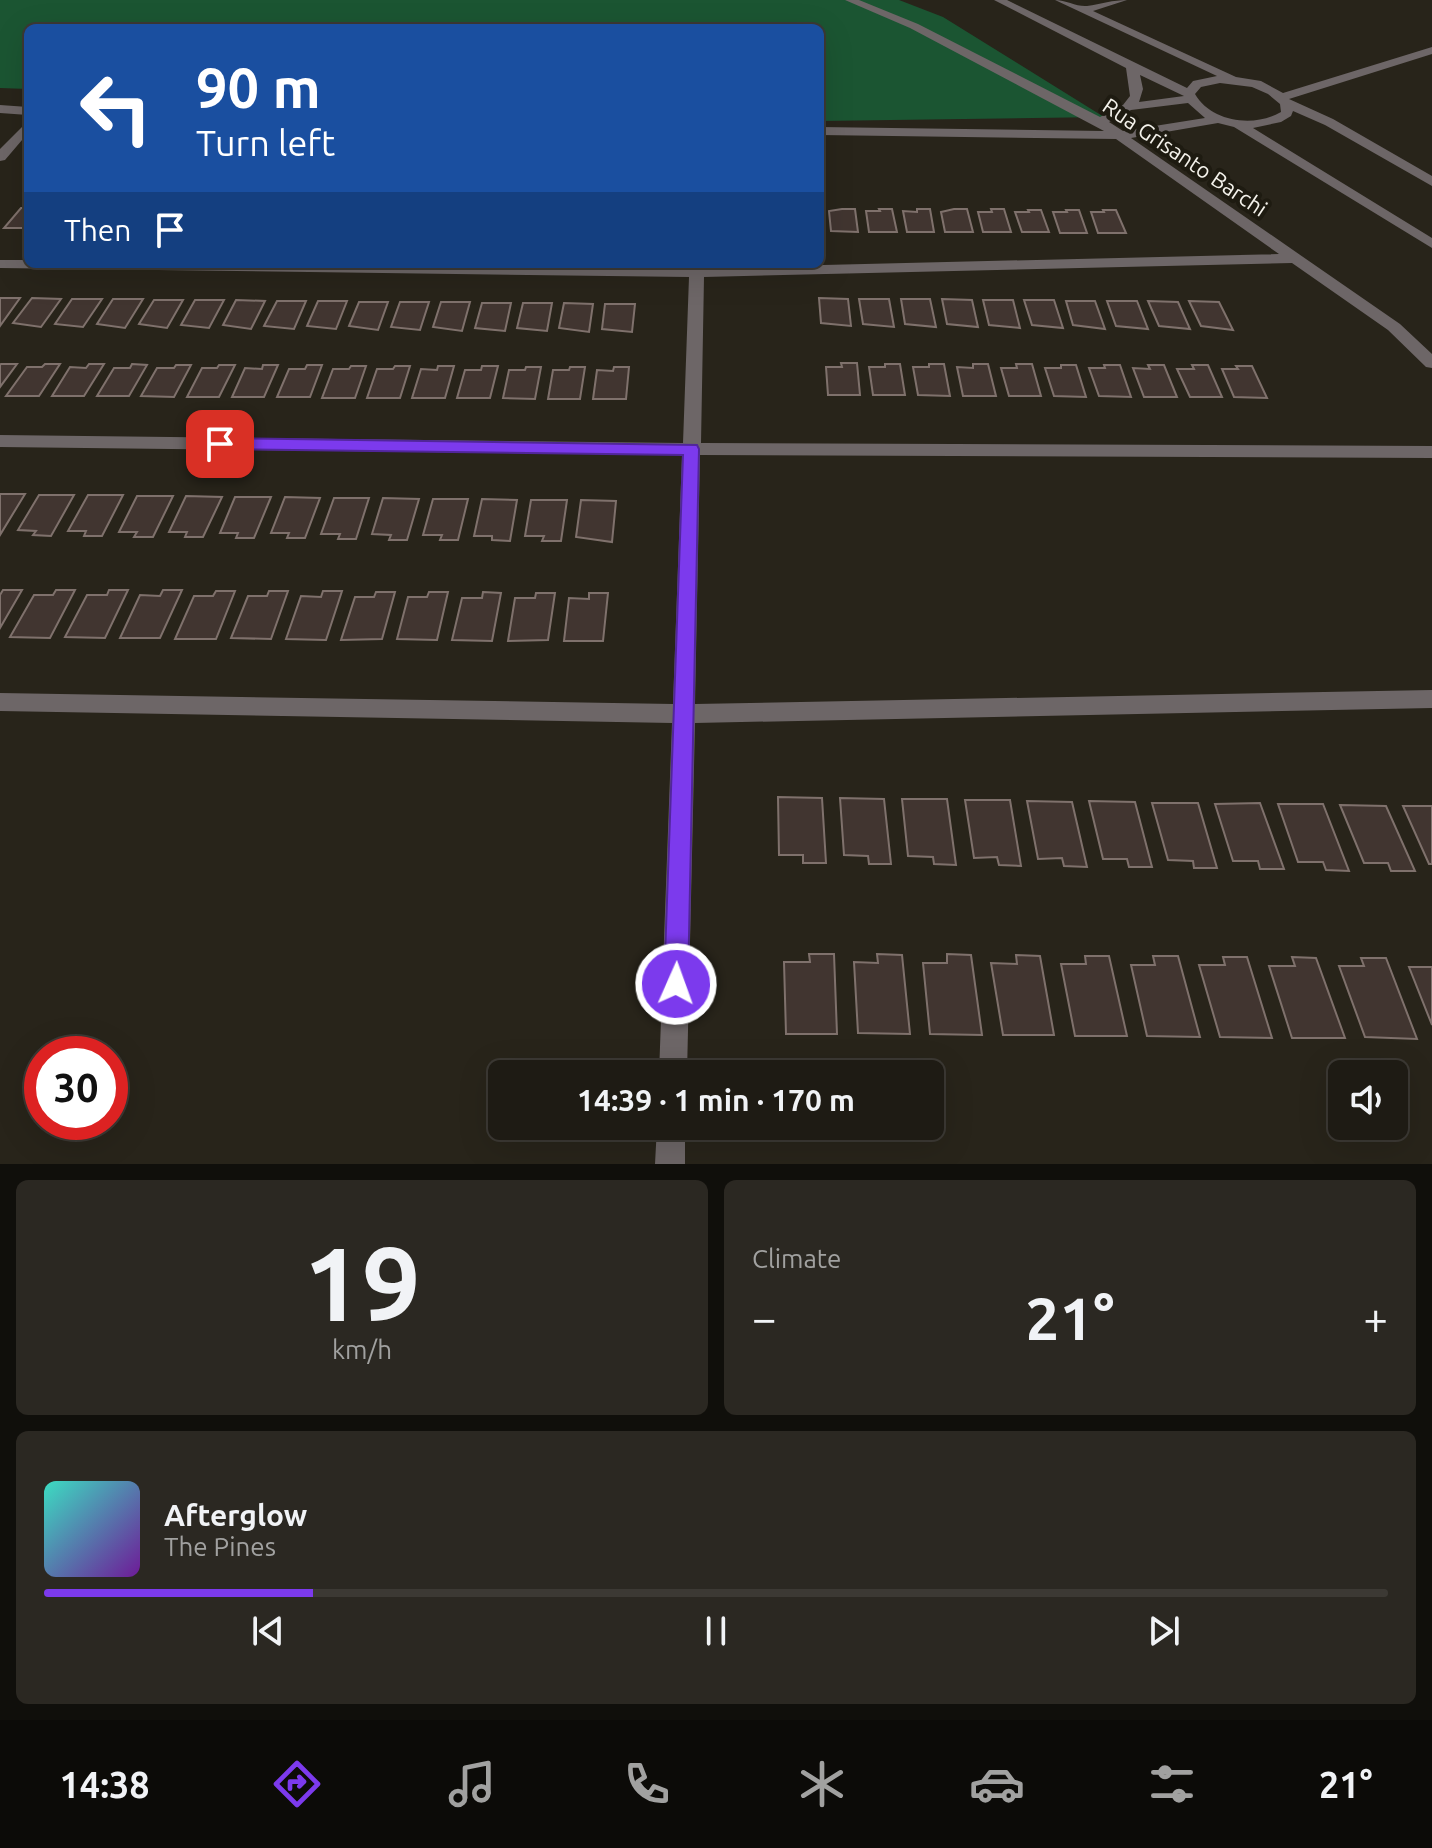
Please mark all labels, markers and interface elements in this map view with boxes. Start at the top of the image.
icon: left [64,56,168,160]
text: 90 m [196,56,321,119]
street label: Rua Grisanto Barchi [1098,92,1272,221]
text: Turn left [196,122,335,163]
icon: arrive [148,208,192,252]
text: Then [64,213,132,247]
pin [186,410,254,478]
icon: arrive [198,422,242,466]
position arrow [634,942,718,1026]
speed limit sign: 30 [24,1036,128,1140]
map controls [1328,1060,1408,1140]
button: sound [1328,1060,1408,1140]
text: 14:39 · 1 min · 170 m [577,1083,855,1117]
text: 19 [303,1224,421,1341]
text: Climate [752,1244,841,1273]
text: 21° [1026,1284,1114,1351]
text: − [752,1293,777,1342]
text: + [1363,1293,1388,1342]
text: km/h [332,1335,392,1364]
text: Afterglow [164,1498,307,1532]
text: The Pines [164,1532,276,1561]
icon: previous [246,1609,290,1653]
icon: pause [694,1609,738,1653]
icon: next [1142,1609,1186,1653]
icon: directions [269,1756,325,1812]
icon: music [444,1756,500,1812]
icon: phone [619,1756,675,1812]
icon: climate [794,1756,850,1812]
icon: car [969,1756,1025,1812]
icon: filters [1144,1756,1200,1812]
text: 14:38 [60,1764,150,1805]
text: 21° [1319,1764,1372,1805]

